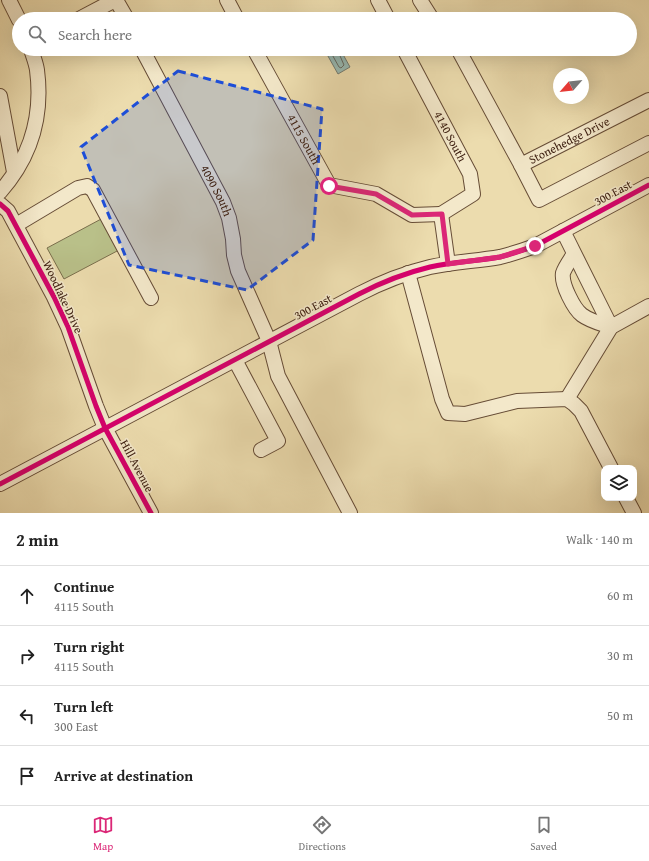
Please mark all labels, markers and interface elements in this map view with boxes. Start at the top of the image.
search box [12,12,637,56]
icon: search [26,23,48,45]
text: Search here [58,24,132,45]
north arrow [553,68,589,104]
street label: 4140 South [430,108,471,165]
street label: 4115 South [283,111,325,167]
street label: Stonehedge Drive [526,112,613,168]
street label: 4090 South [197,162,237,219]
street label: 300 East [591,175,635,210]
route start [320,177,338,195]
route end [526,237,544,255]
street label: Woodlake Drive [39,258,88,336]
street label: 300 East [291,289,335,324]
street label: Hill Avenue [116,436,159,496]
map controls [601,465,637,501]
button: layers [601,465,637,501]
text: 2 min [16,527,58,552]
text: Walk · 140 m [566,530,633,549]
text: Continue [54,576,115,597]
icon: ahead [16,585,38,607]
text: 60 m [607,586,633,605]
text: 4115 South [54,597,114,616]
text: Turn right [54,636,125,657]
icon: right [16,645,38,667]
text: 30 m [607,646,633,665]
text: 4115 South [54,657,114,676]
text: Turn left [54,696,113,717]
icon: left [16,705,38,727]
text: 50 m [607,706,633,725]
text: 300 East [54,717,98,736]
icon: arrive [16,765,38,787]
text: Arrive at destination [54,765,193,786]
tab: Map [92,814,114,854]
tab: Directions [299,814,346,854]
tab: Saved [530,814,557,854]

